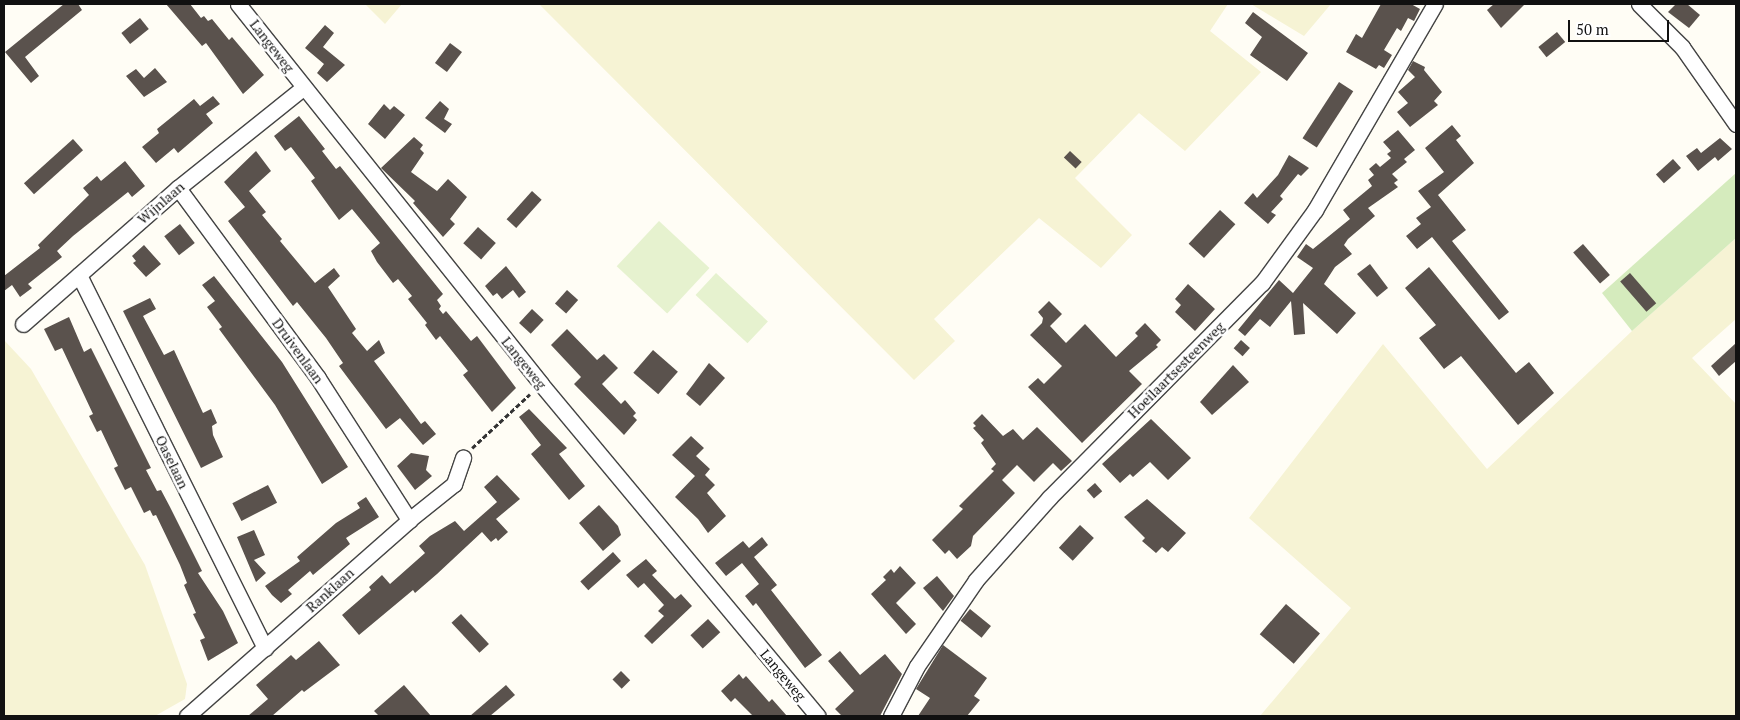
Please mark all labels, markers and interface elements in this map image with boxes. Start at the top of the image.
scale bar [1570,10,1671,42]
street label: Langeweg [246,16,298,76]
text: 50 m [1576,19,1609,39]
street label: Wijnlaan [134,178,188,228]
street label: Druivenlaan [269,315,327,387]
street label: Hoeilaartsesteenweg [1124,318,1228,422]
street label: Langeweg [498,334,550,392]
street label: Oaselaan [152,433,192,491]
street label: Ranklaan [303,564,357,616]
street label: Langeweg [757,646,809,704]

